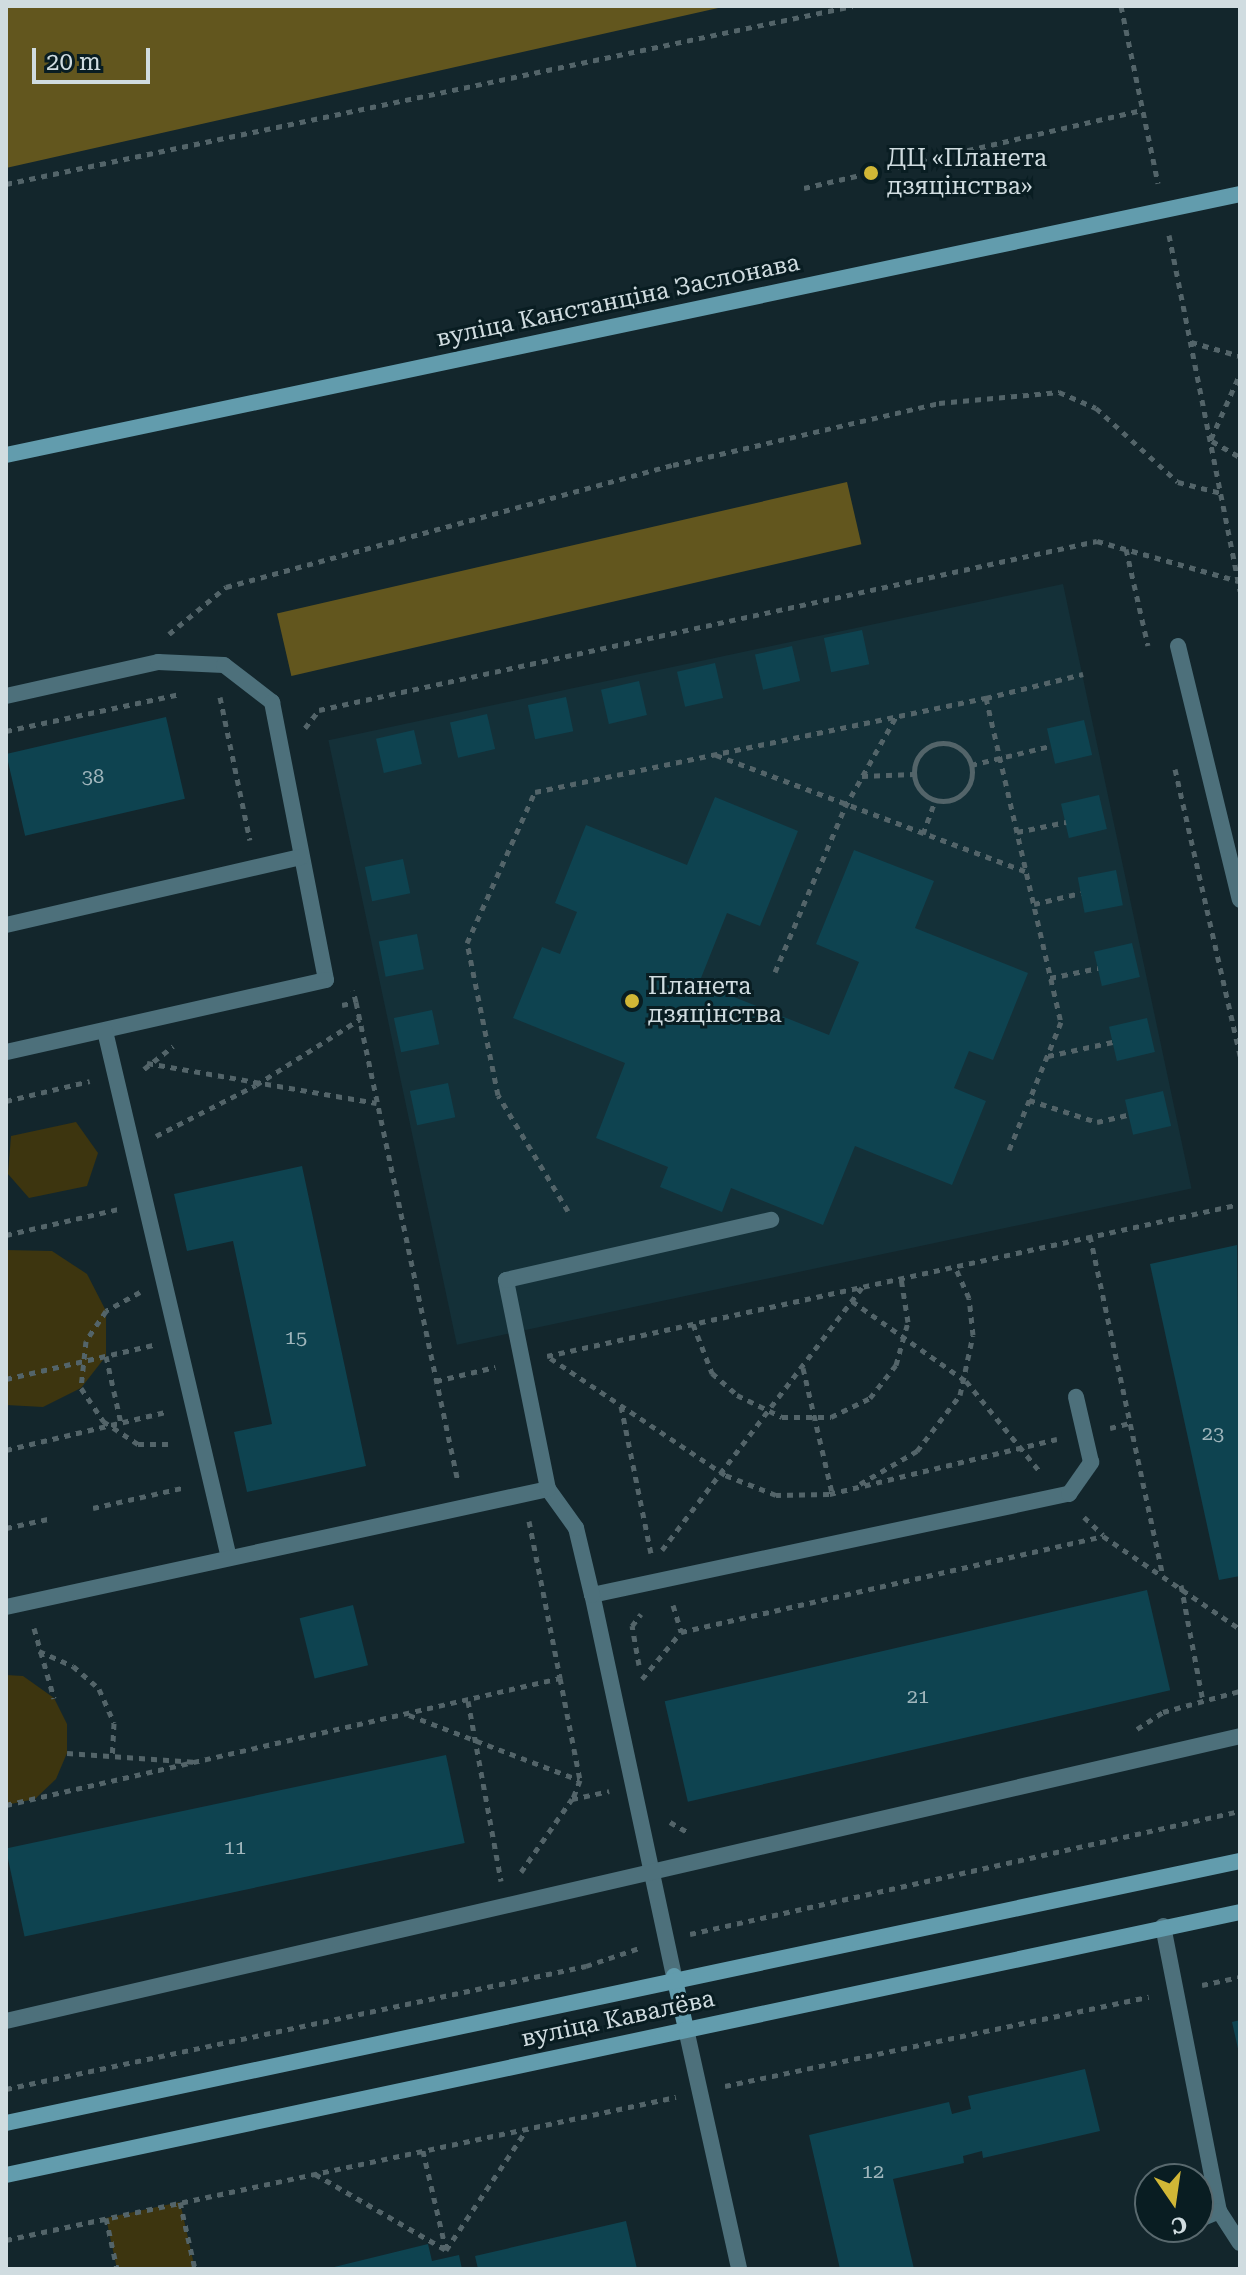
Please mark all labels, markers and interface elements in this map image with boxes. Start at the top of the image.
scale bar [36,32,154,82]
text: 20 m [46,48,101,76]
place label: ДЦ «Планета дзяцінства» [887,145,1047,201]
marker: ДЦ «Планета дзяцінства» [862,164,880,182]
street label: вуліца Канстанціна Заслонава [434,248,802,354]
house number: 38 [82,764,104,788]
place label: Планета дзяцінства [648,973,782,1029]
marker: Планета дзяцінства [623,992,641,1010]
house number: 15 [285,1325,307,1349]
house number: 23 [1202,1421,1224,1445]
house number: 21 [907,1684,929,1708]
house number: 11 [224,1835,246,1859]
street label: вуліца Кавалёва [519,1984,717,2054]
house number: 12 [862,2159,884,2183]
north arrow [1134,2163,1214,2243]
text: С [1169,2211,1189,2239]

